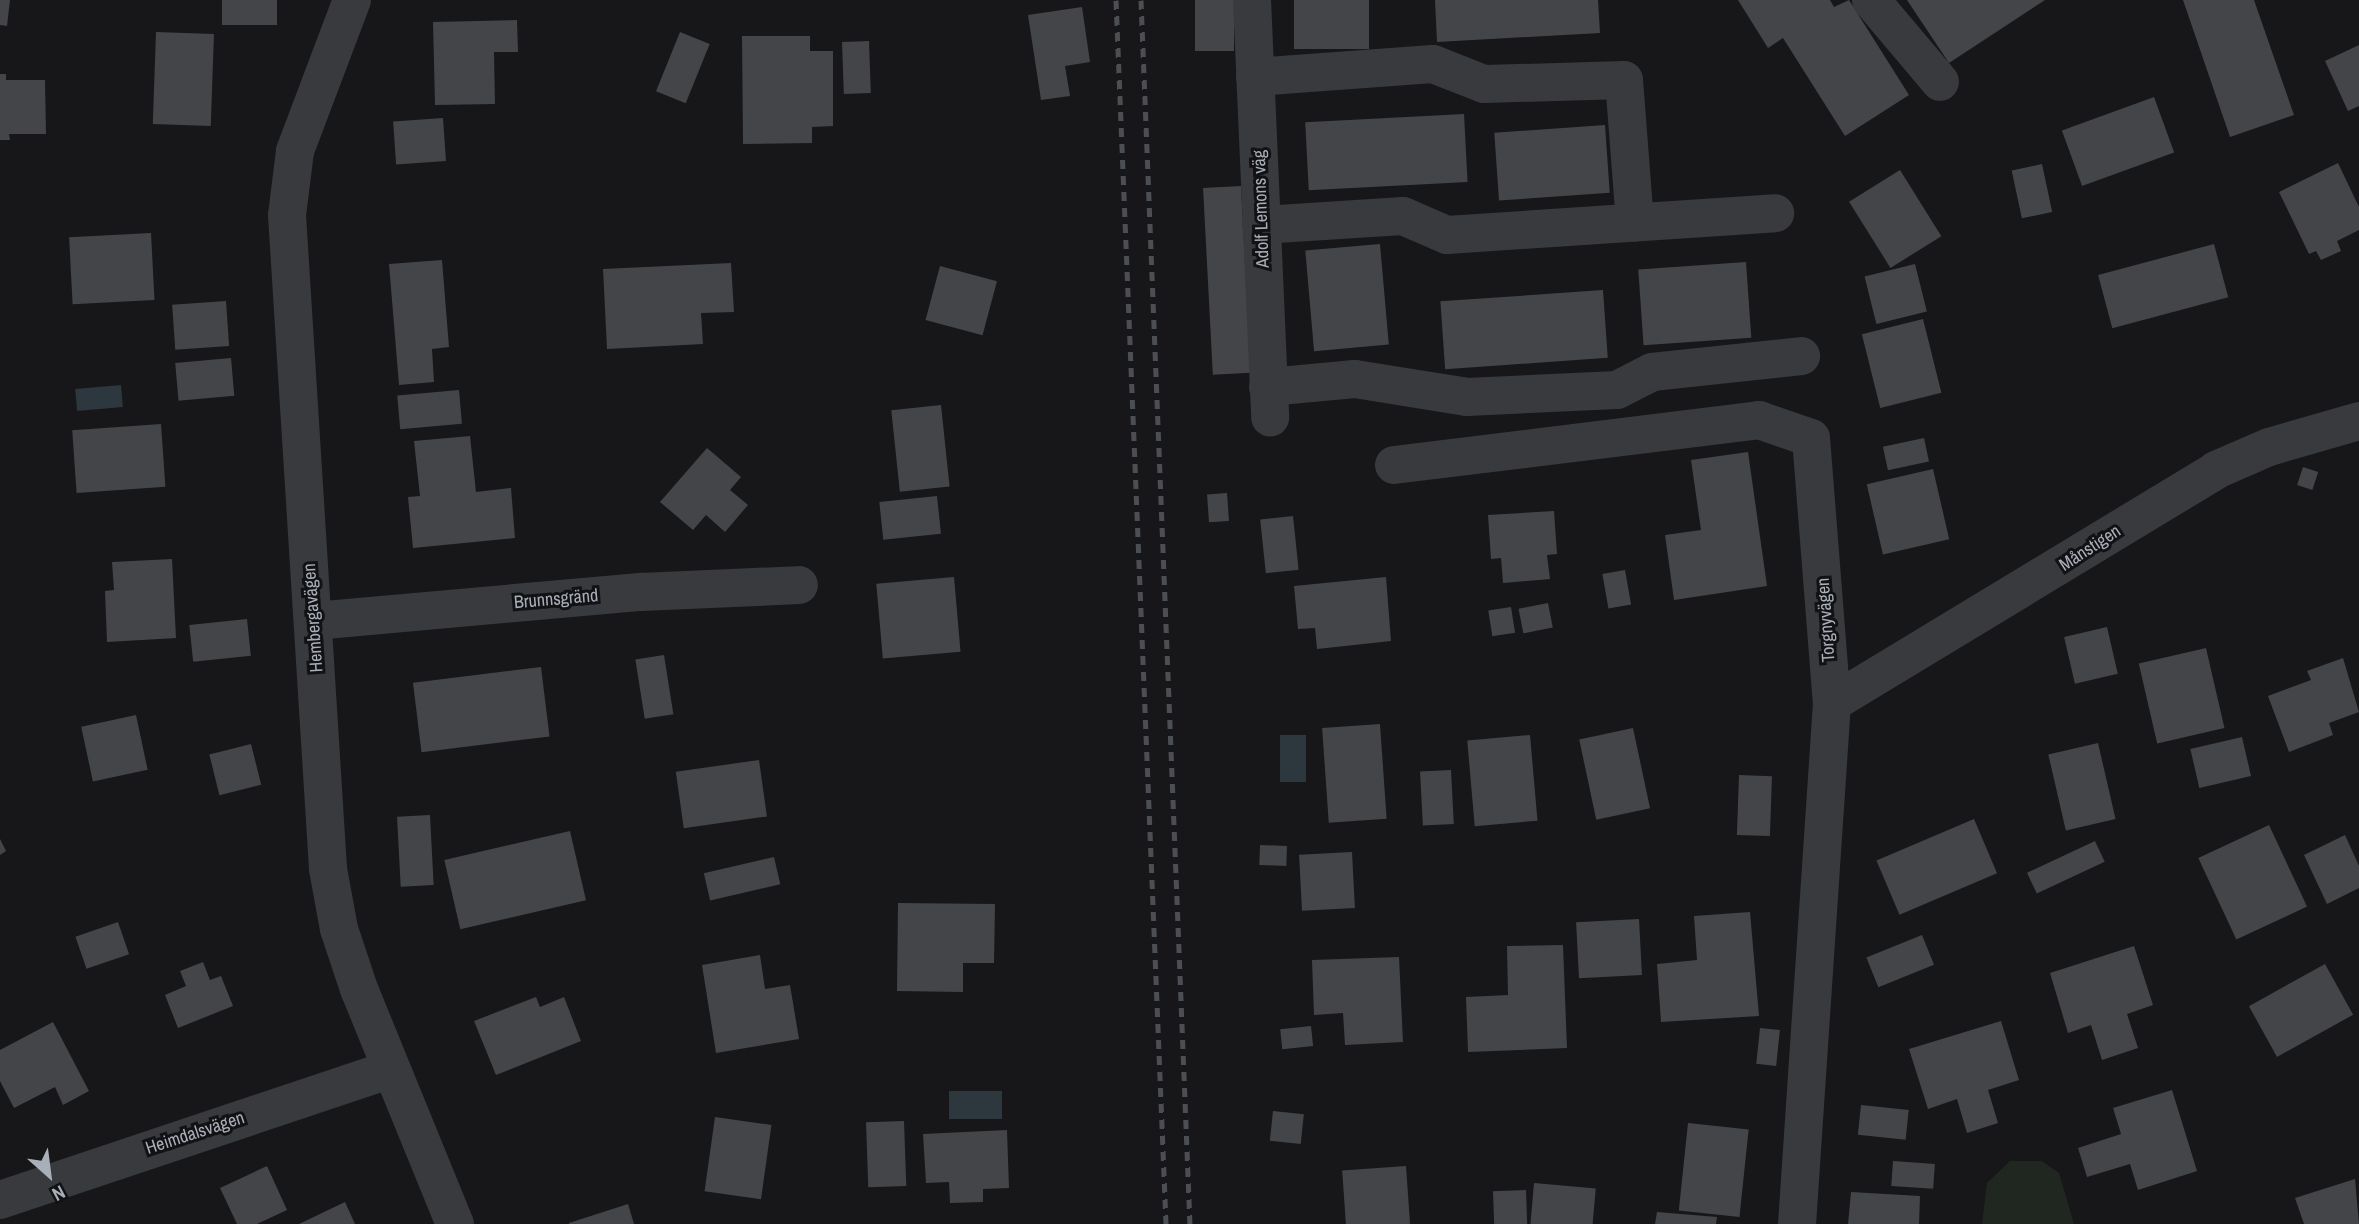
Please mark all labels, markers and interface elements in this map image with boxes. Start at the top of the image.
street label: Adolf Lemons väg [1248,150,1274,268]
street label: Månstigen [2055,520,2125,576]
street label: Hembergavägen [298,563,328,673]
street label: Torgnyvägen [1812,577,1840,663]
street label: Brunnsgränd [513,585,599,613]
street label: Heimdalsvägen [143,1107,247,1159]
north arrow [14,1140,84,1210]
text: N [48,1179,70,1208]

